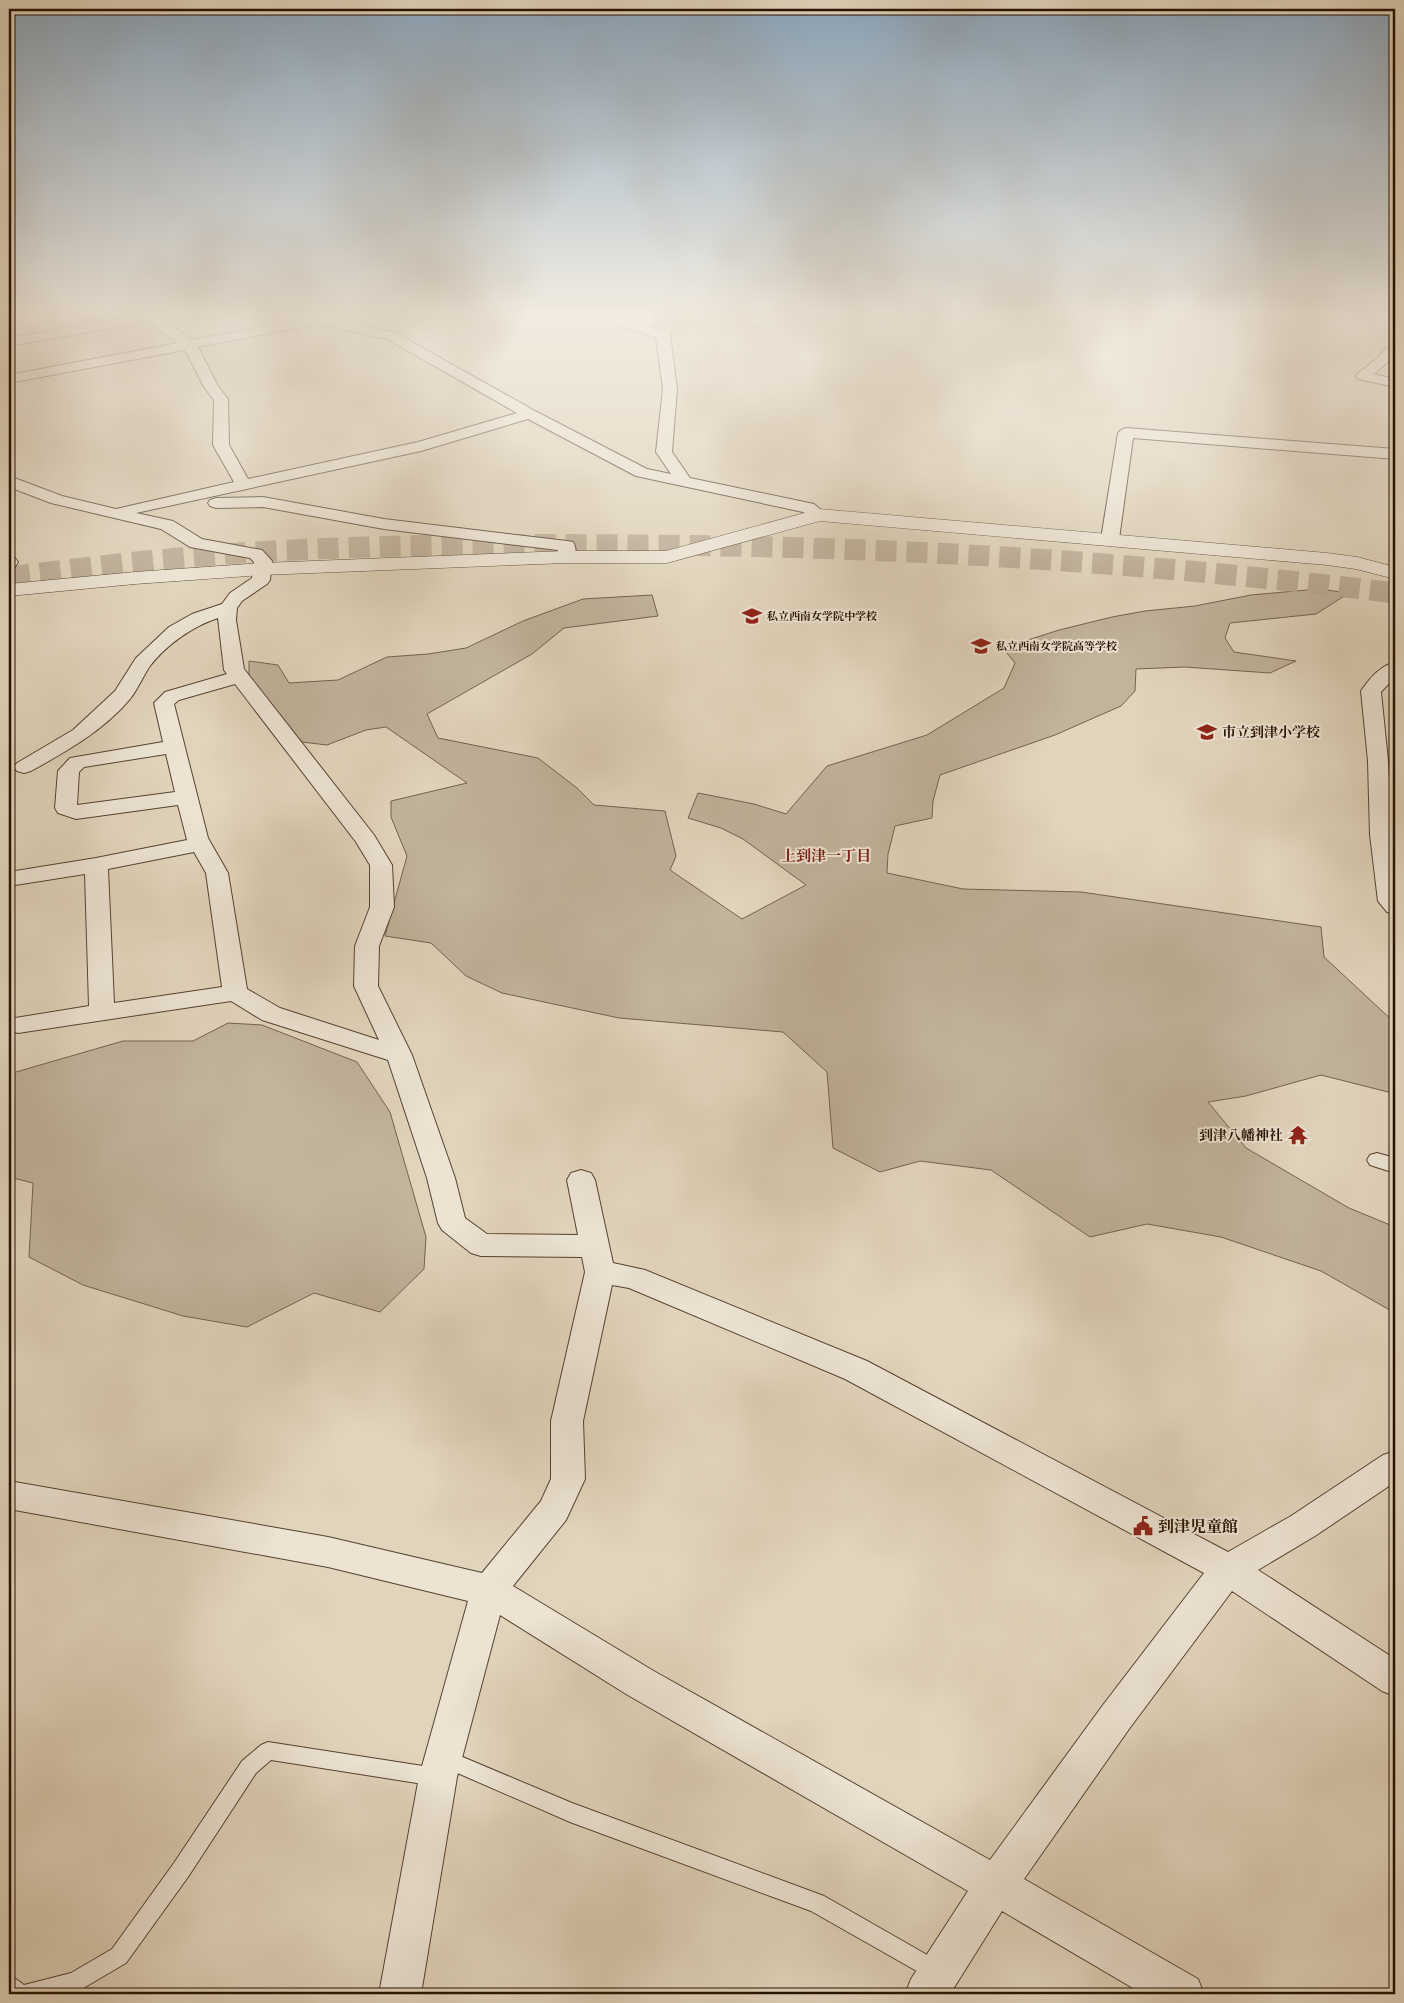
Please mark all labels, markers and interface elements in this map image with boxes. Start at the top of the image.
school or university icon: 私立西南女学院中学校 [741,605,763,627]
place label: 私立西南女学院中学校 [767,610,877,623]
school or university icon: 私立西南女学院高等学校 [970,635,992,657]
place label: 私立西南女学院高等学校 [996,640,1117,653]
school or university icon: 市立到津小学校 [1196,721,1218,743]
place label: 市立到津小学校 [1222,725,1320,740]
district label: 上到津一丁目 [781,848,871,865]
temple icon: 到津八幡神社 [1287,1124,1309,1146]
place label: 到津八幡神社 [1199,1128,1283,1143]
public building icon: 到津児童館 [1132,1515,1154,1537]
place label: 到津児童館 [1158,1518,1238,1536]

